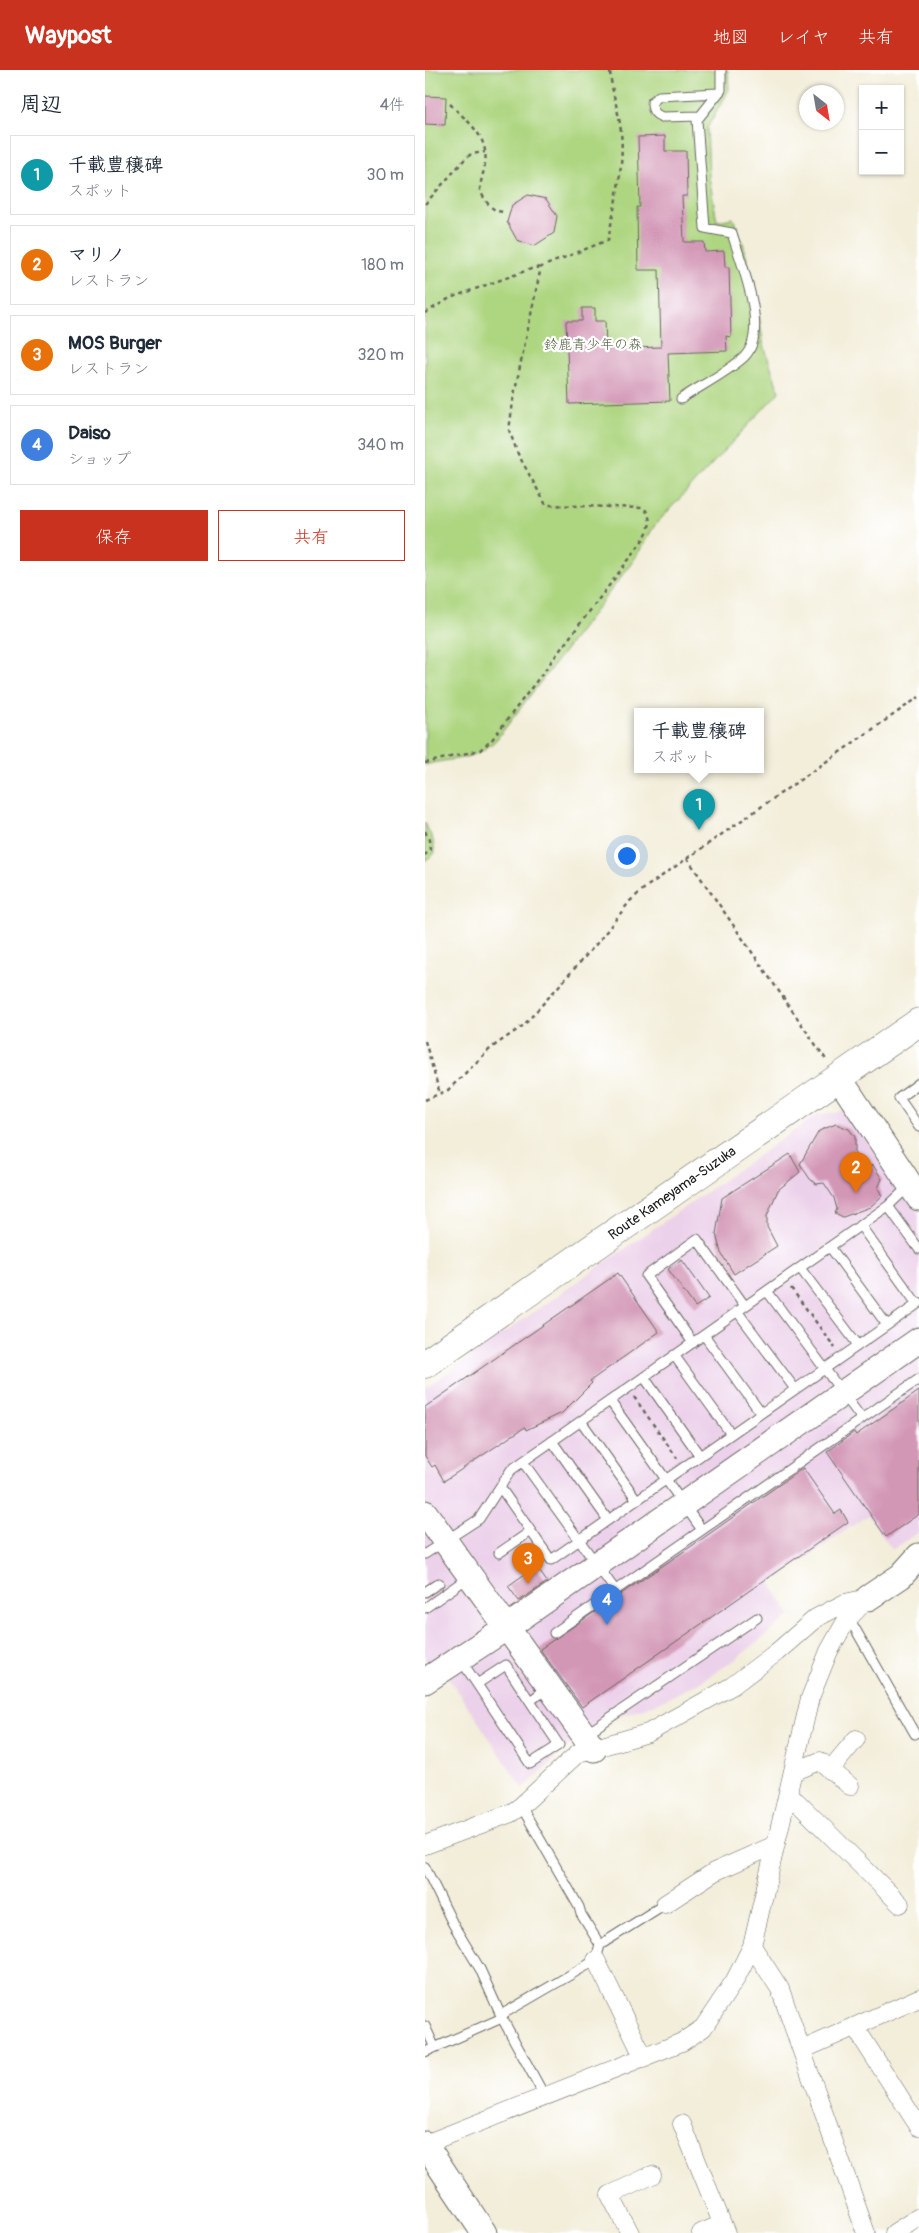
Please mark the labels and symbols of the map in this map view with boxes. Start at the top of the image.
north arrow [799,85,844,130]
park label: 鈴鹿青少年の森 [544,336,642,353]
pin: 1 [683,789,715,830]
your location [614,843,640,869]
street label: Route Kameyama-Suzuka [605,1142,739,1244]
pin: 2 [840,1152,872,1193]
pin: 3 [512,1543,544,1584]
pin: 4 [591,1584,623,1625]

